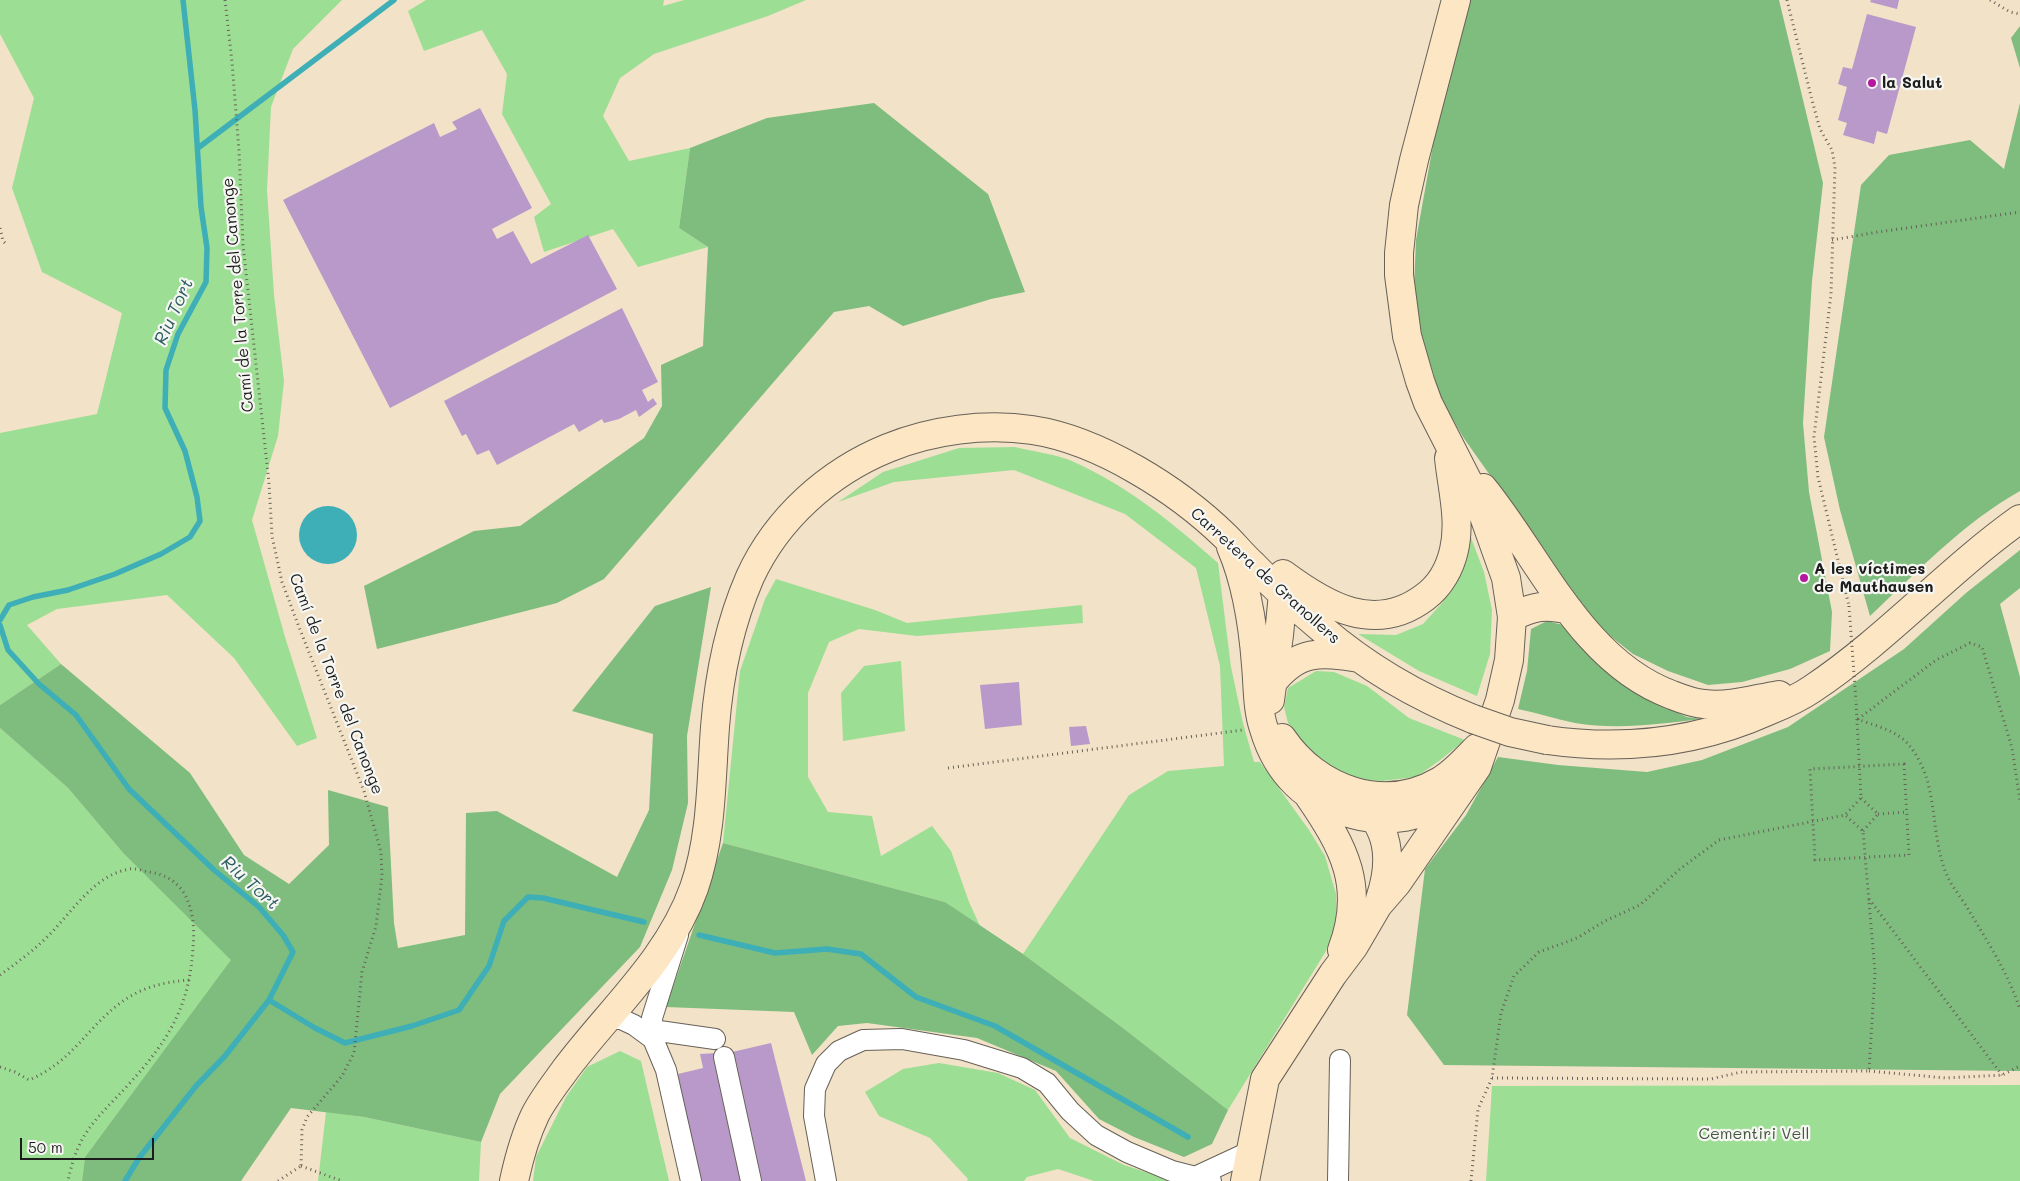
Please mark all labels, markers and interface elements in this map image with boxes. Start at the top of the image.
place label: la Salut [1882,73,1942,93]
marker: la Salut [1866,77,1878,89]
street label: Camí de la Torre del Canonge [218,177,258,413]
water label: Riu Tort [150,275,198,349]
street label: Carretera de Granollers [1186,504,1344,648]
place label: A les víctimes de Mauthausen [1814,559,1934,597]
street label: Camí de la Torre del Canonge [285,571,387,797]
marker: A les víctimes de Mauthausen [1798,572,1810,584]
water label: Riu Tort [217,851,283,915]
park label: Cementiri Vell [1698,1124,1810,1144]
scale bar [22,1128,156,1160]
text: 50 m [28,1137,63,1157]

